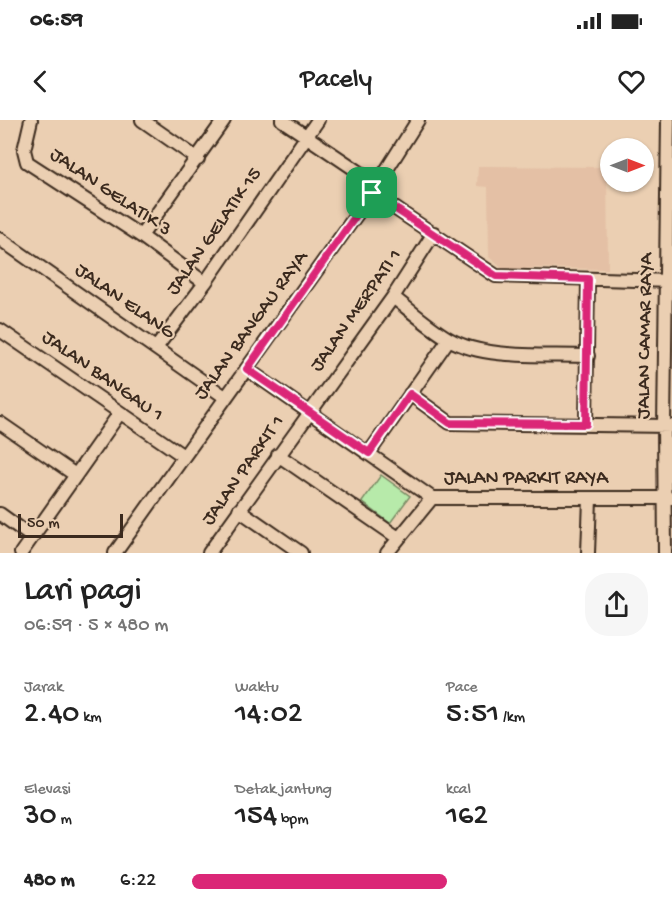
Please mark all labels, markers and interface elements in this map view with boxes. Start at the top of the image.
text: 06:59 [30,8,83,34]
icon: back [24,65,57,98]
text: Pacely [300,65,372,97]
icon: heart [615,65,648,98]
north arrow [600,138,654,192]
map controls [600,138,654,192]
street label: JALAN GELATIK 3 [45,144,175,242]
street label: JALAN GELATIK 15 [162,164,268,300]
pin [346,167,397,218]
icon: arrive [355,176,388,209]
street label: JALAN MERPATI 1 [306,245,408,377]
street label: JALAN BANGAU RAYA [190,246,314,405]
street label: JALAN CAMAR RAYA [633,252,659,419]
street label: JALAN ELANG [70,259,179,346]
street label: JALAN BANGAU 1 [37,327,167,427]
street label: JALAN PARKIT 1 [198,412,290,530]
street label: JALAN PARKIT RAYA [444,468,609,491]
scale bar [18,511,123,538]
text: 50 m [27,515,60,534]
text: Lari pagi [24,573,142,611]
button: share [585,573,648,636]
text: 06:59 · 5 × 480 m [24,615,168,638]
text: Jarak [24,679,63,698]
text: Waktu [235,679,279,698]
text: Pace [446,679,477,698]
text: 2.40 [24,698,79,733]
text: 14:02 [235,698,302,733]
text: 5:51 [446,698,499,733]
text: km [79,709,102,728]
text: /km [499,709,525,728]
text: Elevasi [24,781,71,800]
text: Detak jantung [235,781,332,800]
text: kcal [446,781,471,800]
text: 30 [24,800,57,835]
text: 154 [235,800,277,835]
text: 162 [446,800,488,835]
text: m [57,811,72,830]
text: bpm [277,811,309,830]
text: 480 m [24,870,75,893]
text: 6:22 [120,870,156,893]

